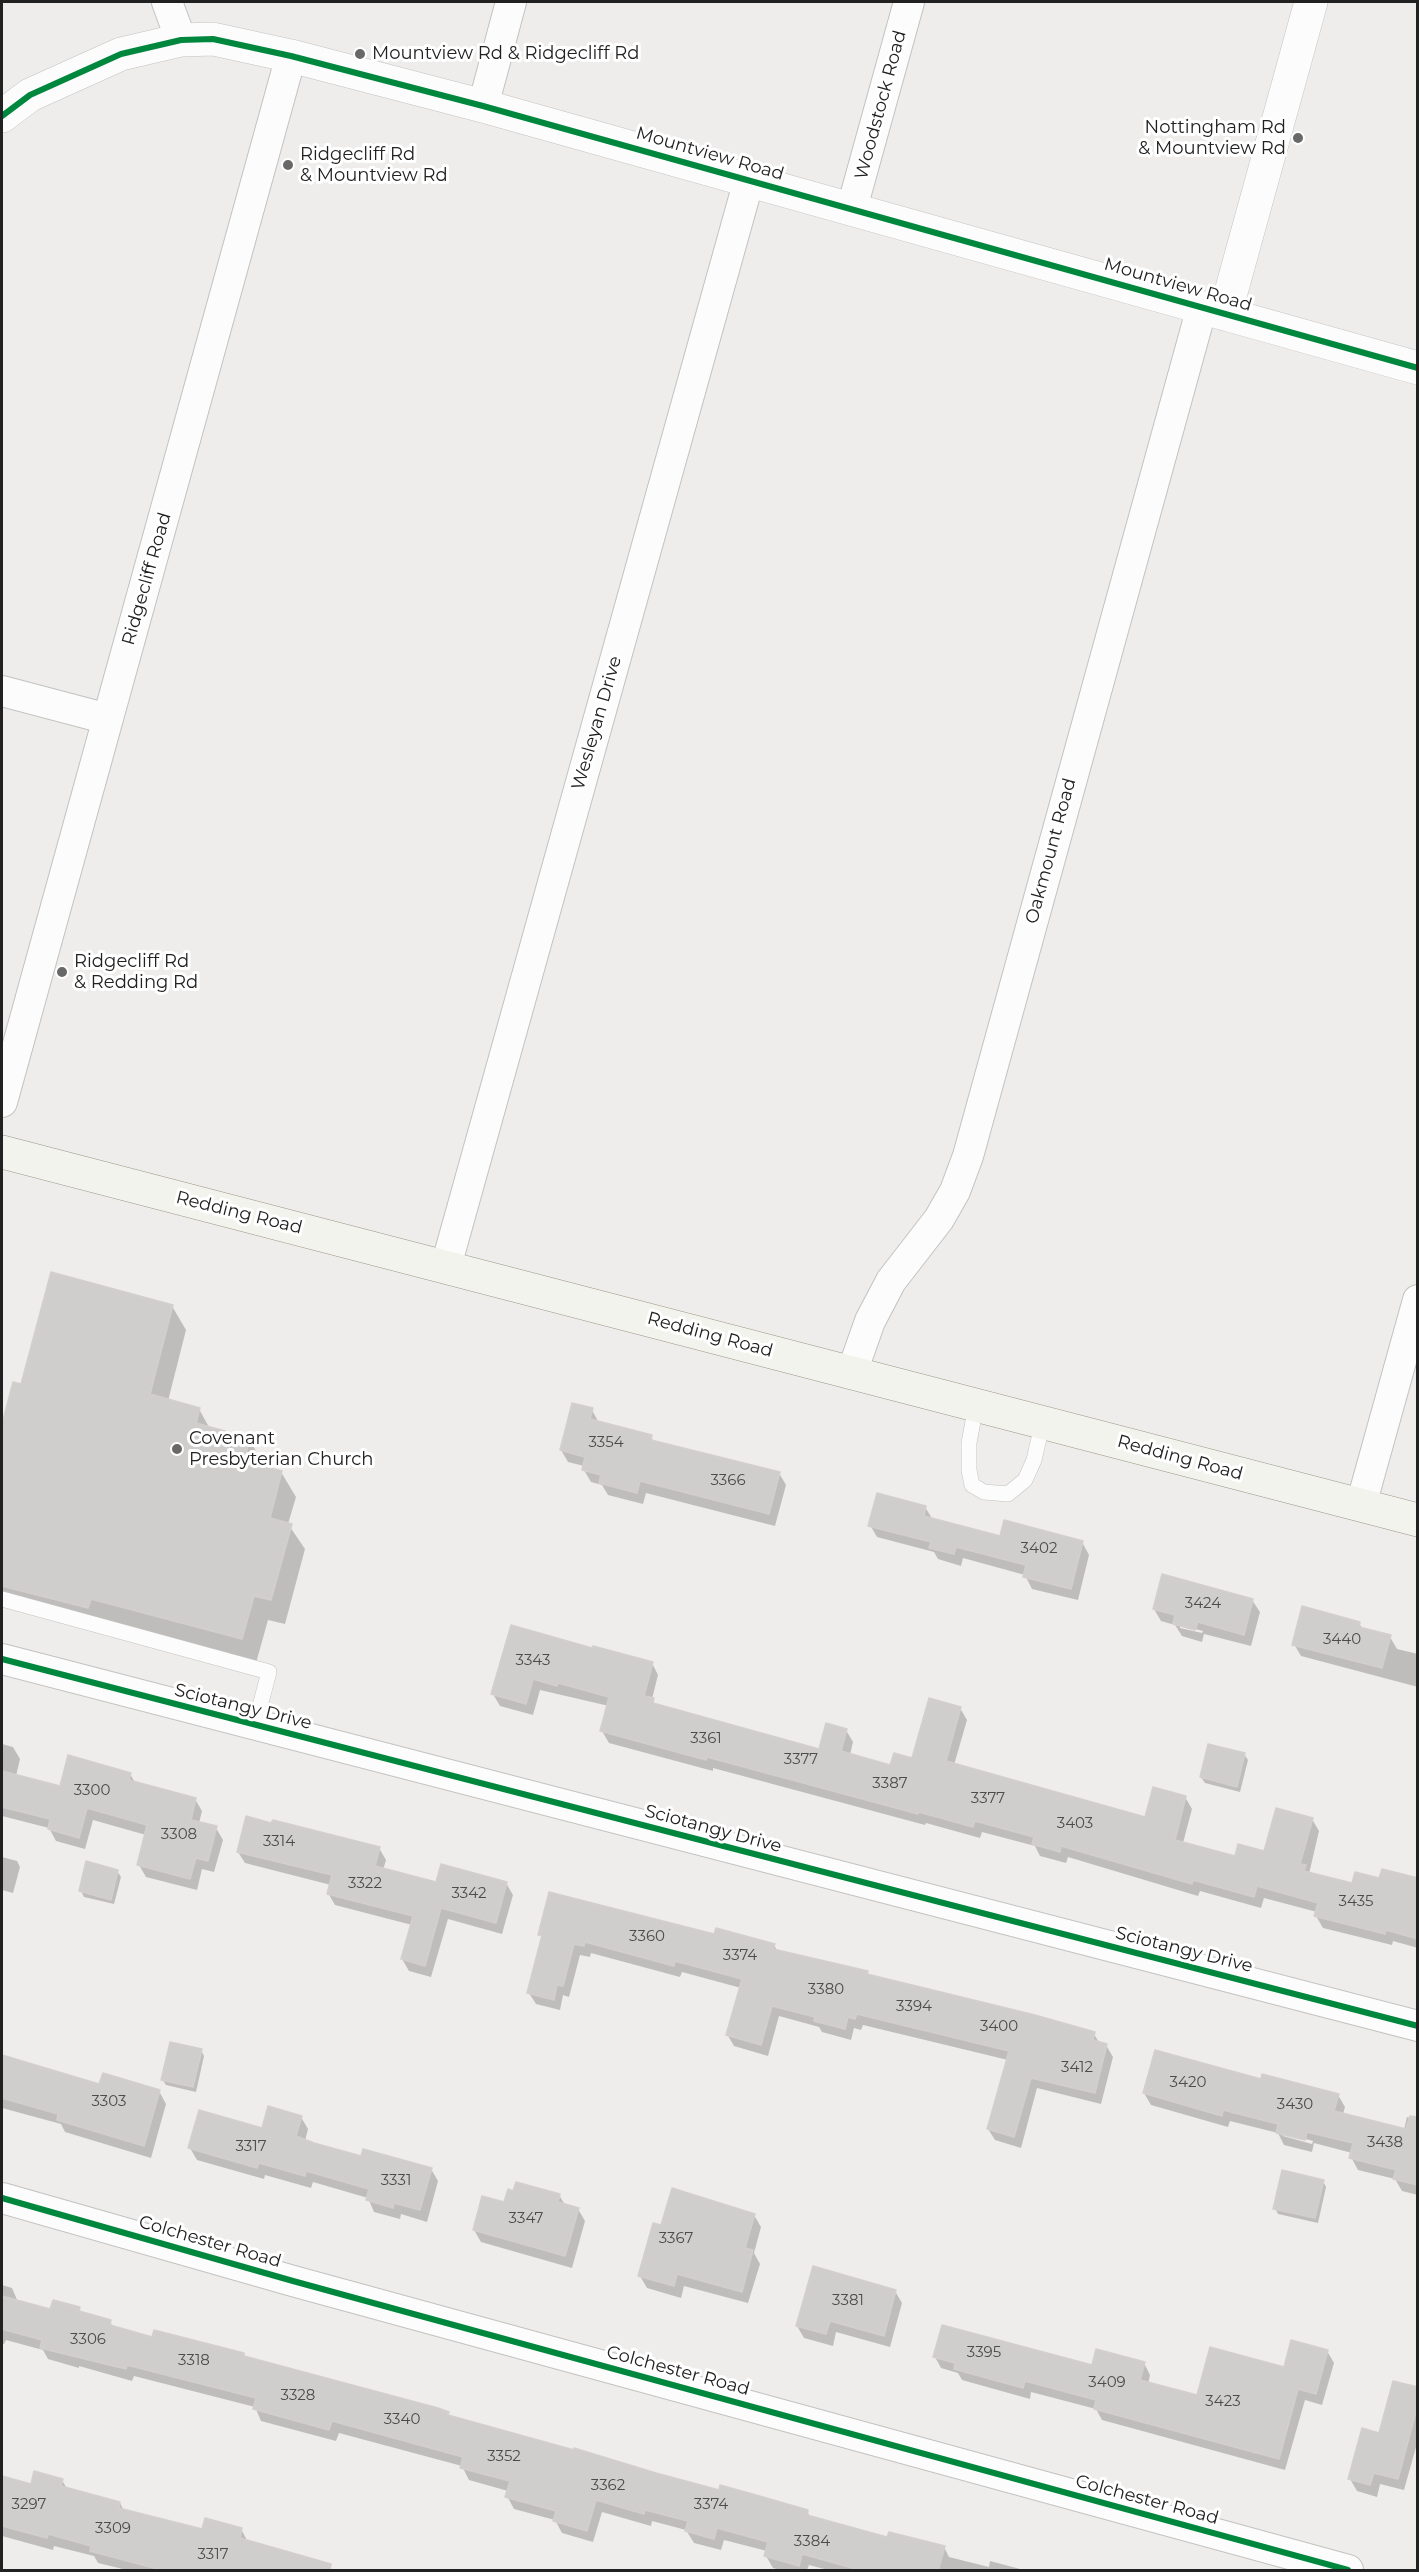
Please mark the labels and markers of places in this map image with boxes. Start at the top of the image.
place label: Mountview Rd & Ridgecliff Rd [372,43,640,65]
marker: Mountview Rd & Ridgecliff Rd [353,47,367,61]
place label: Nottingham Rd & Mountview Rd [1138,117,1286,160]
marker: Nottingham Rd & Mountview Rd [1291,131,1305,145]
place label: Ridgecliff Rd & Mountview Rd [300,144,448,186]
marker: Ridgecliff Rd & Mountview Rd [281,158,295,172]
place label: Ridgecliff Rd & Redding Rd [74,951,198,994]
marker: Ridgecliff Rd & Redding Rd [55,965,69,979]
place label: Covenant Presbyterian Church [189,1428,373,1470]
marker: Covenant Presbyterian Church [170,1442,184,1456]

